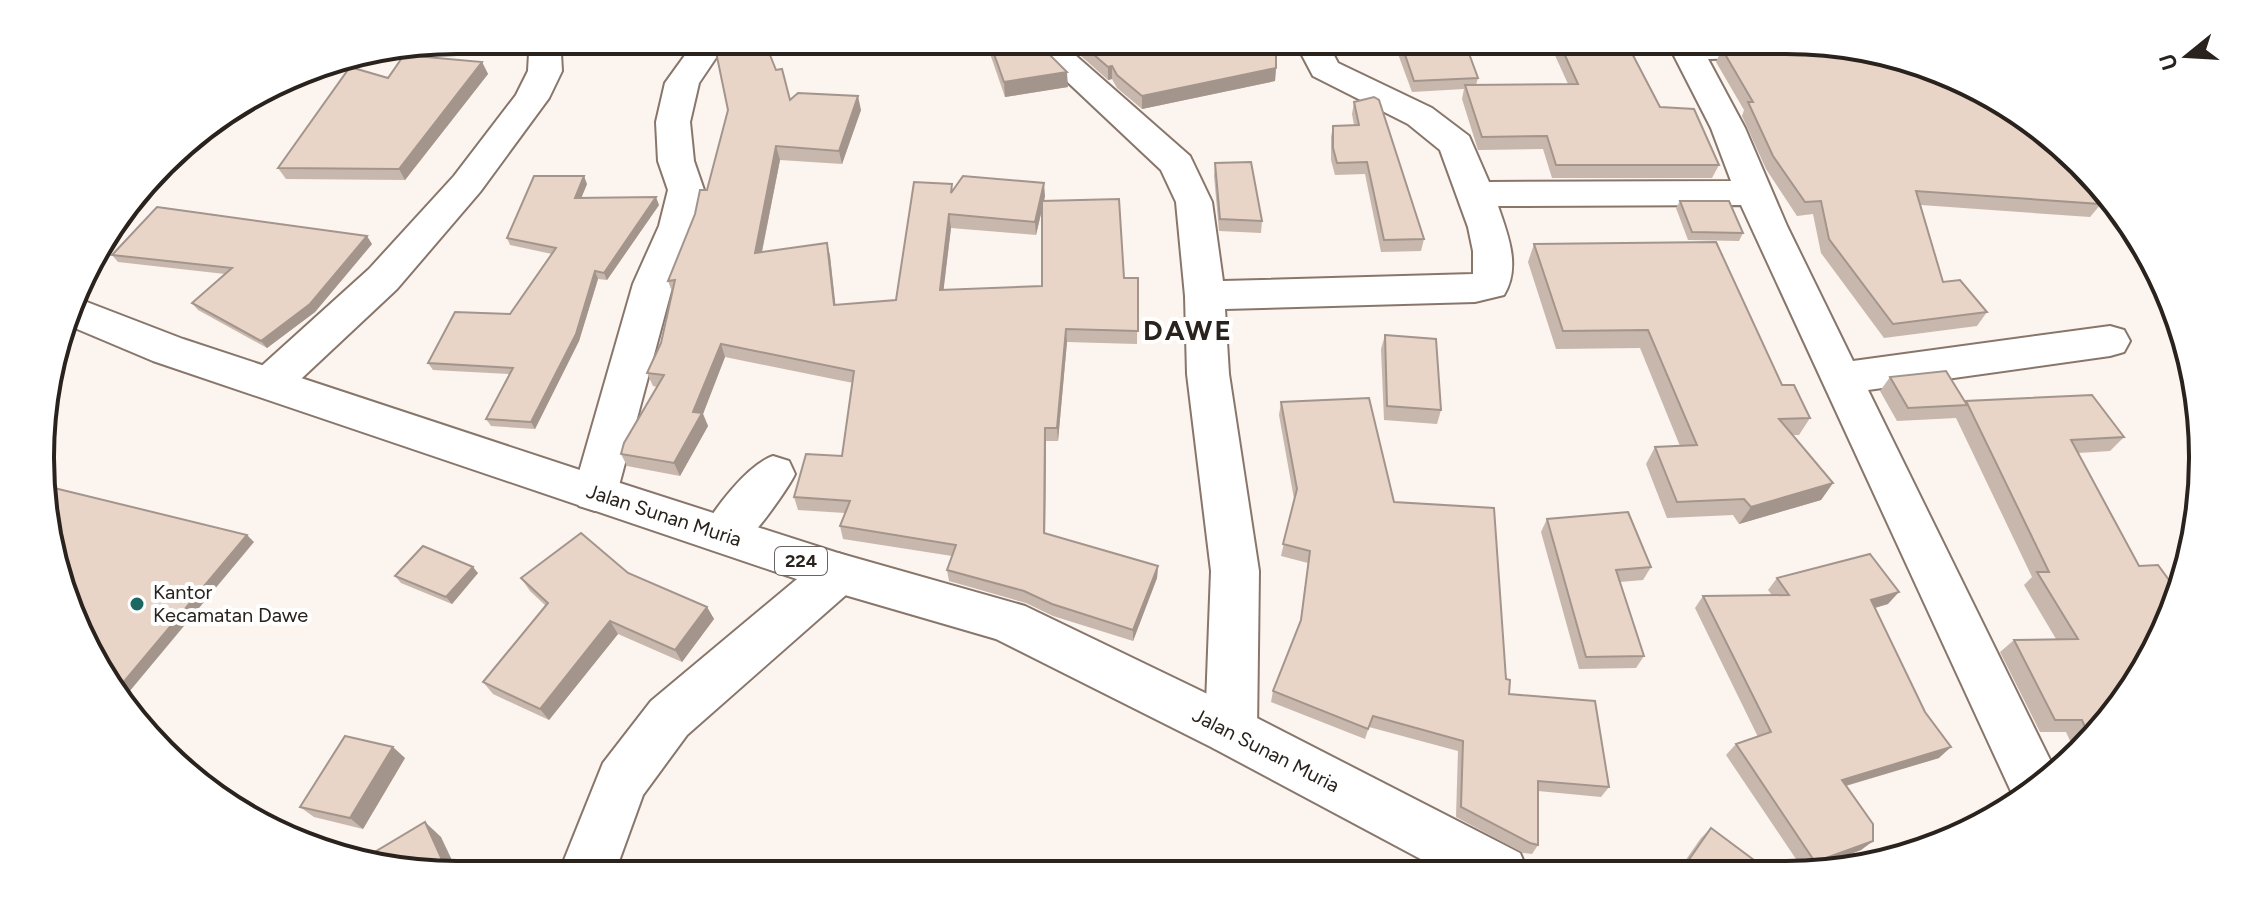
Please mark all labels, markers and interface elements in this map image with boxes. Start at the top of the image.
north arrow [2147,16,2227,96]
text: U [2153,50,2184,74]
district label: DAWE [1143,313,1233,347]
street label: Jalan Sunan Muria [583,479,745,551]
road number: 224 [775,547,827,575]
place label: Kantor Kecamatan Dawe [153,580,308,627]
marker: Kantor Kecamatan Dawe [128,595,146,613]
street label: Jalan Sunan Muria [1188,703,1344,797]

